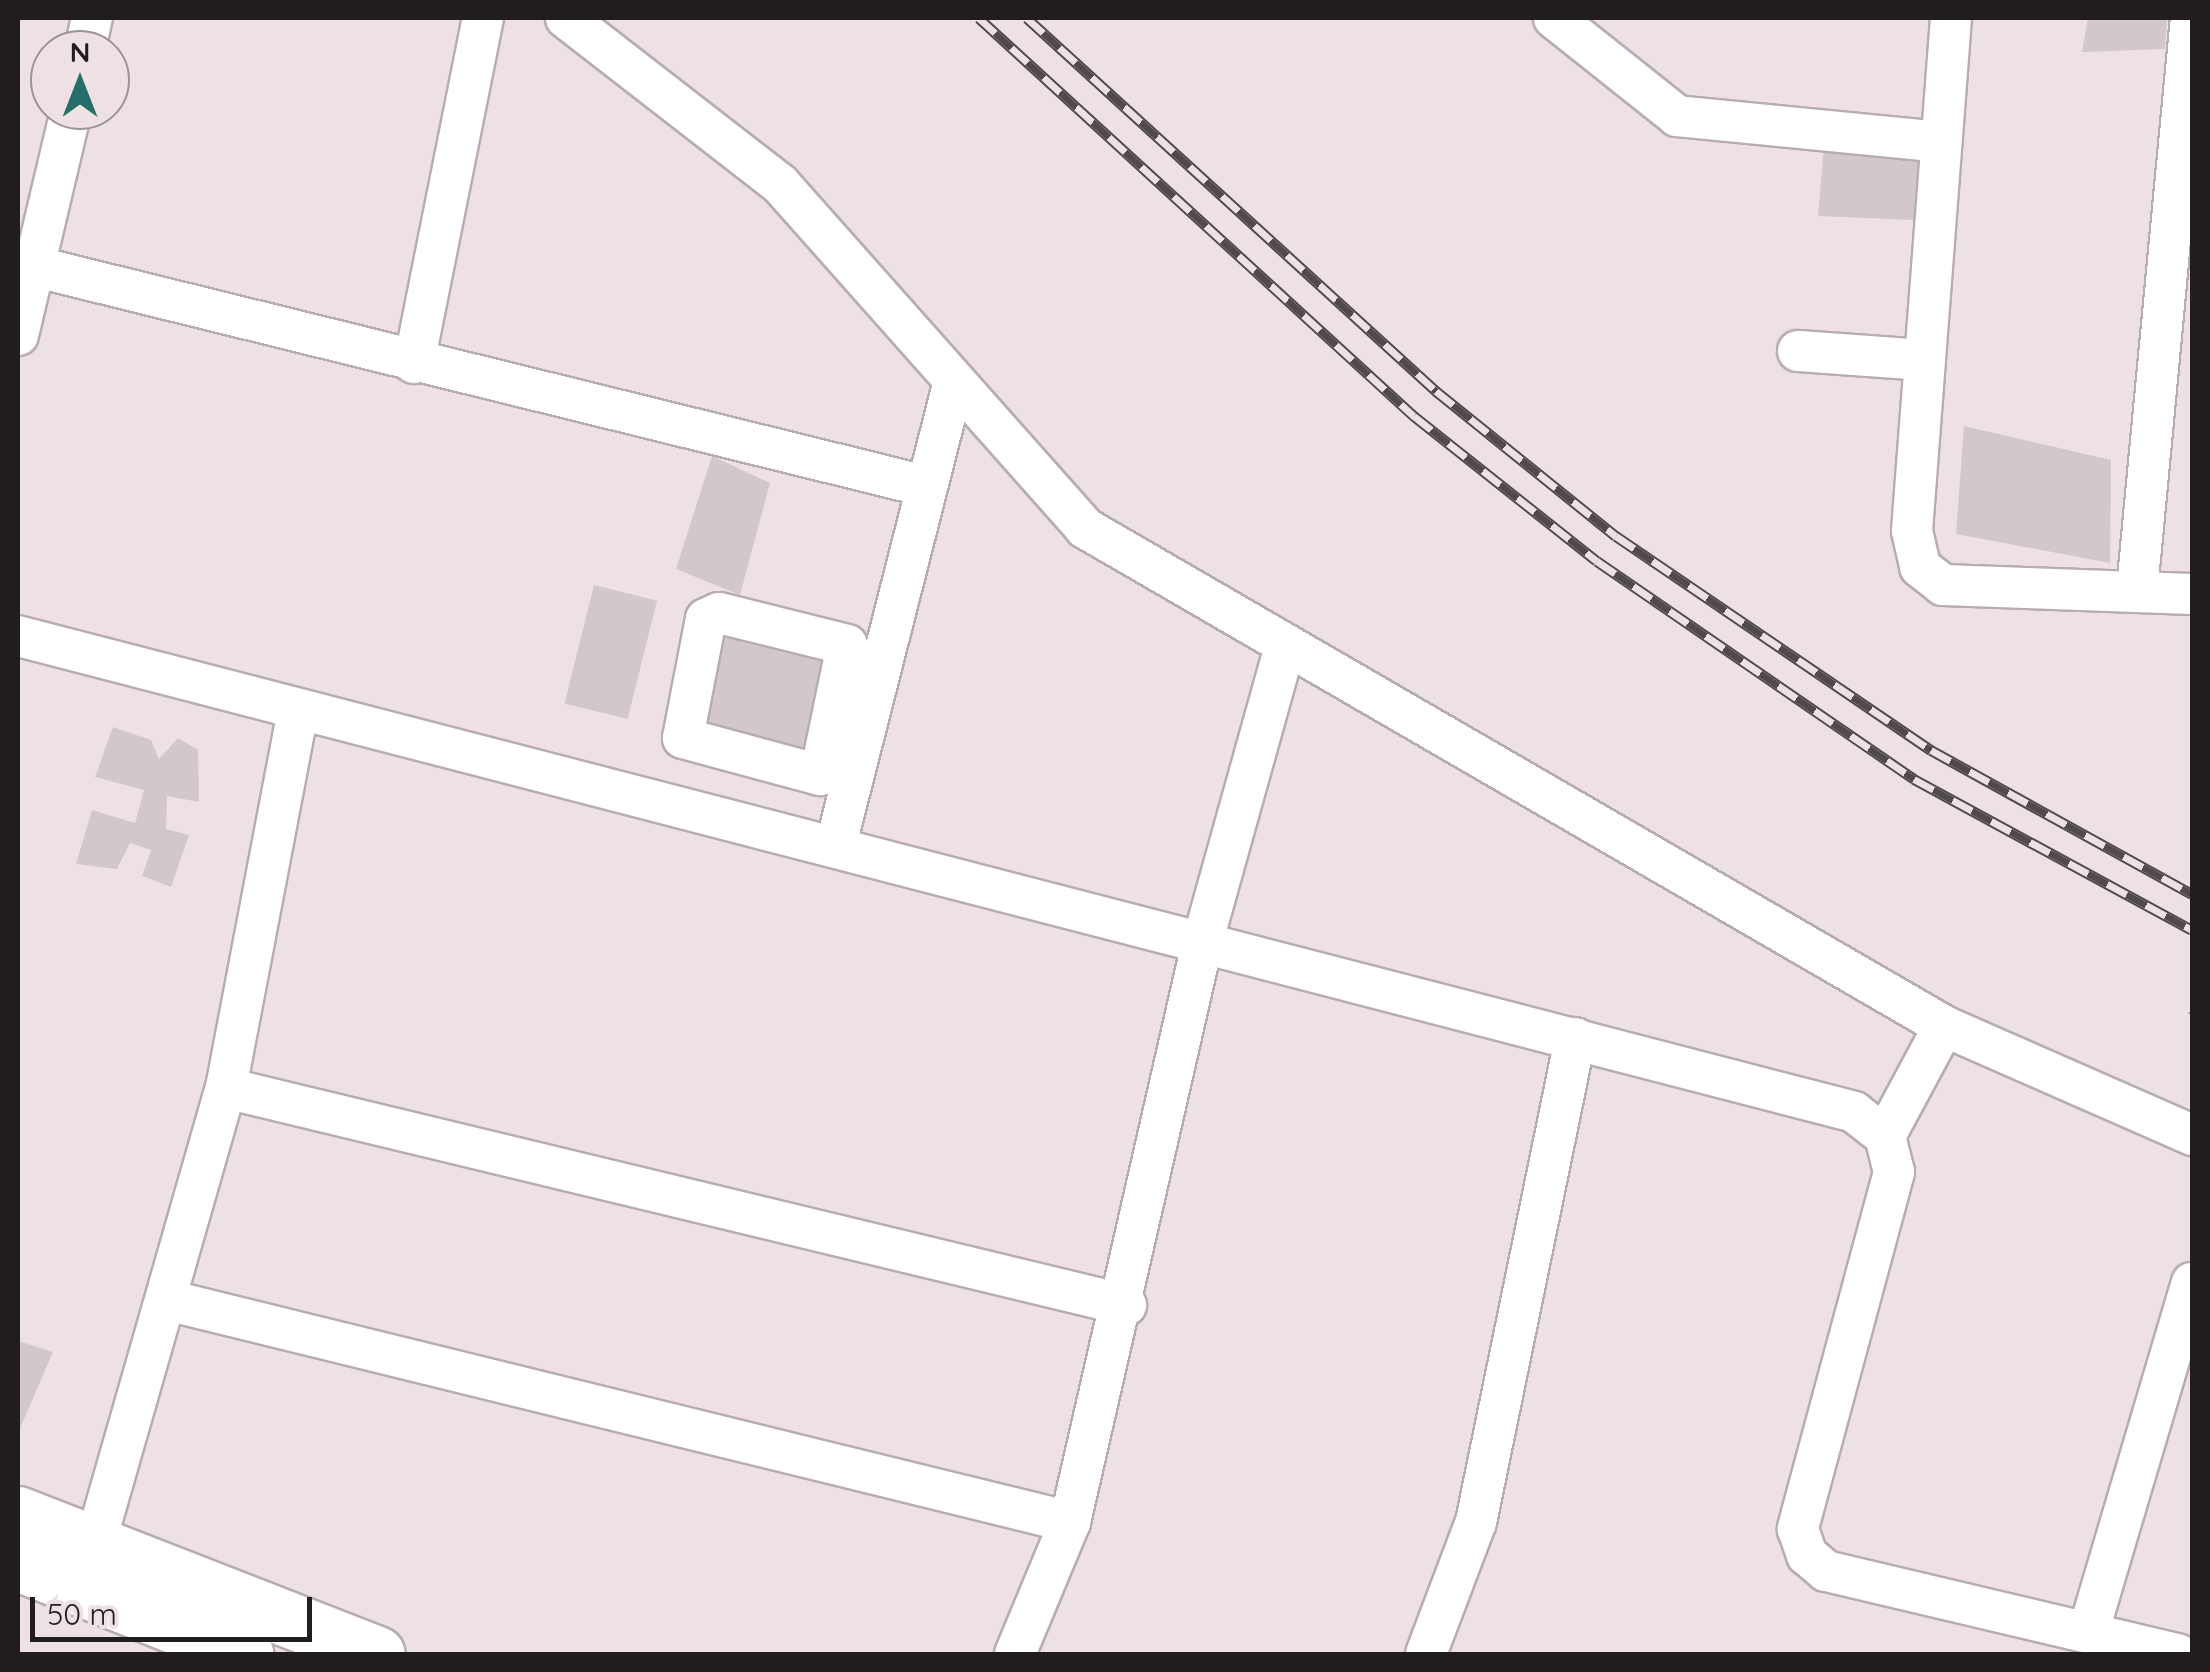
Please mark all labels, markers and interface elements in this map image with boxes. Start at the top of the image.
north arrow [30,30,130,130]
text: N [70,34,90,69]
scale bar [35,1577,318,1639]
text: 50 m [47,1595,117,1633]

